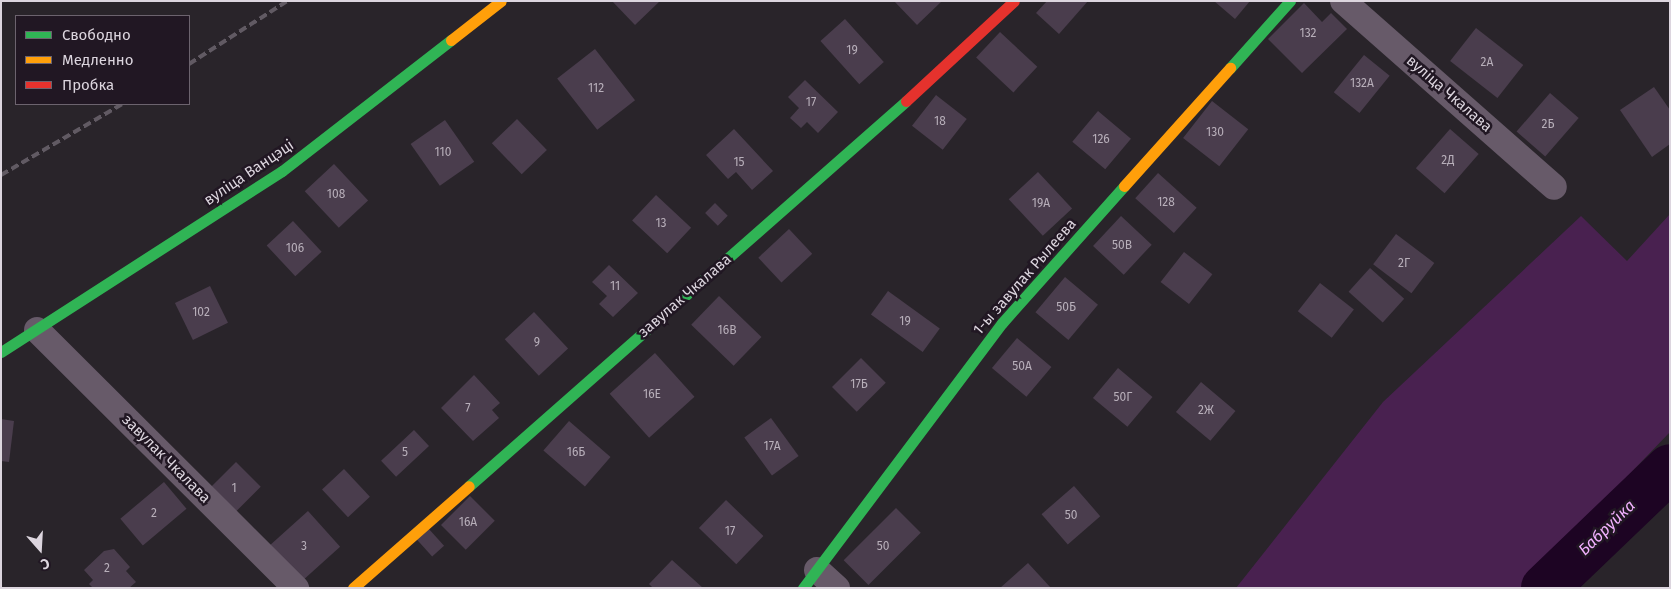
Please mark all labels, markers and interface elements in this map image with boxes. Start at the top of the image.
legend [15,15,190,105]
text: Свободно [62,26,131,44]
house number: 132 [1299,27,1317,41]
house number: 19 [846,44,858,58]
text: Медленно [62,51,134,69]
street label: вуліца Чкалава [1403,52,1495,136]
house number: 2А [1481,56,1493,70]
text: Пробка [62,76,114,94]
house number: 132А [1350,77,1374,91]
house number: 112 [588,82,604,96]
house number: 17 [806,96,816,110]
house number: 18 [934,115,946,129]
house number: 2Б [1542,118,1554,132]
house number: 130 [1206,126,1224,140]
house number: 126 [1092,133,1110,147]
street label: вуліца Ванцэці [201,136,297,210]
house number: 110 [435,146,451,160]
house number: 2Д [1441,154,1455,168]
house number: 15 [733,156,745,170]
house number: 108 [327,188,345,202]
house number: 128 [1157,196,1175,210]
house number: 19А [1032,197,1050,211]
street label: 1-ы завулак Рылеева [970,215,1080,339]
house number: 13 [655,217,667,231]
house number: 50В [1112,239,1132,253]
house number: 106 [286,242,304,256]
street label: завулак Чкалава [635,251,735,341]
house number: 2Г [1398,257,1410,271]
house number: 11 [610,280,620,294]
house number: 50Б [1056,301,1076,315]
house number: 102 [192,306,210,320]
house number: 19 [899,315,911,329]
house number: 16В [718,324,736,338]
house number: 9 [534,336,540,350]
house number: 50А [1012,360,1032,374]
house number: 17Б [850,378,868,392]
house number: 16Е [643,388,661,402]
house number: 50Г [1114,391,1132,405]
house number: 7 [465,402,471,416]
house number: 2Ж [1198,404,1214,418]
street label: завулак Чкалава [118,411,214,507]
house number: 17А [763,440,781,454]
house number: 5 [402,446,408,460]
house number: 16Б [567,446,585,460]
house number: 1 [231,482,237,496]
water label: Бабруйка [1575,496,1639,560]
house number: 2 [151,507,157,521]
house number: 50 [1065,509,1077,523]
house number: 16А [459,516,477,530]
north arrow [15,524,65,574]
house number: 17 [725,525,735,539]
house number: 3 [301,540,307,554]
house number: 50 [877,540,889,554]
text: С [38,554,52,573]
house number: 2 [104,562,110,576]

